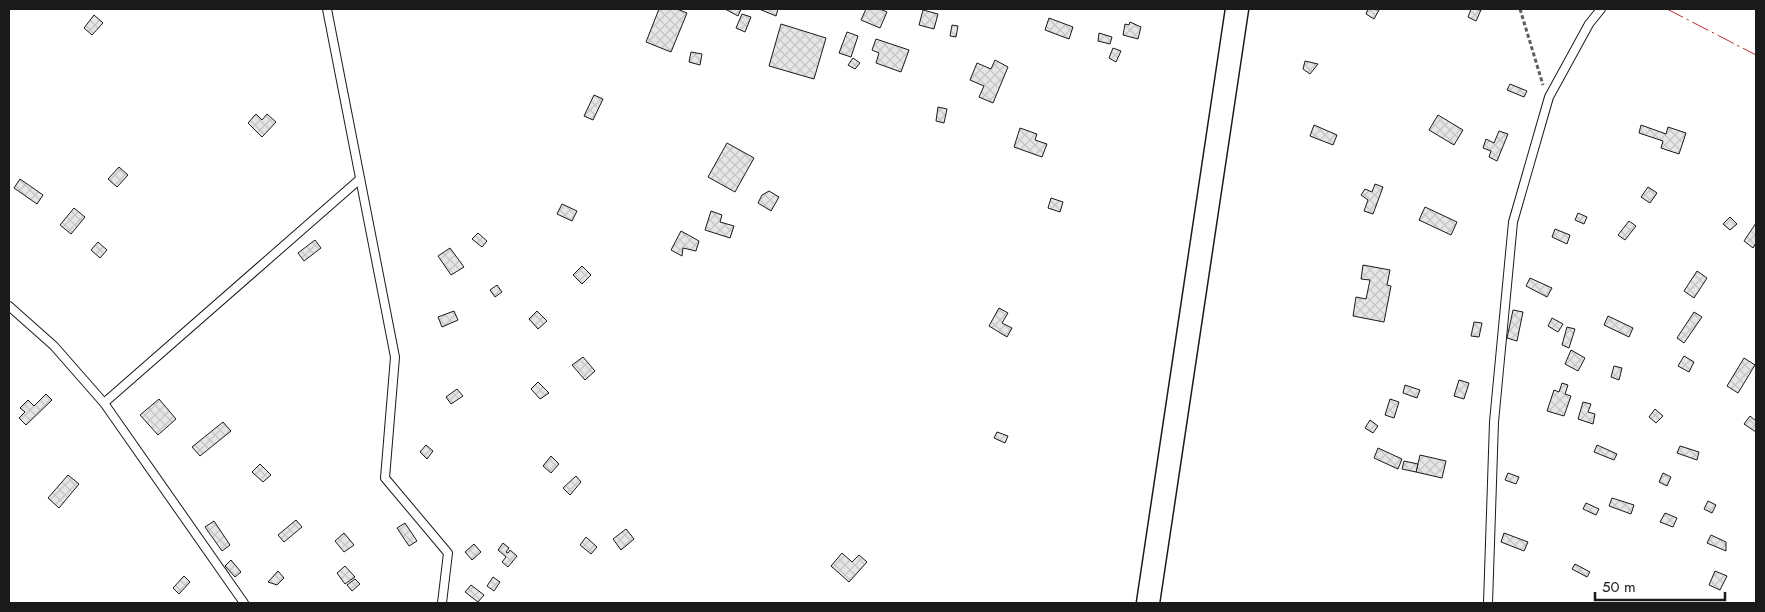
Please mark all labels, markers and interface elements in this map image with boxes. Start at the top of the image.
scale bar [1595,570,1725,602]
text: 50 m [1602,576,1636,598]

